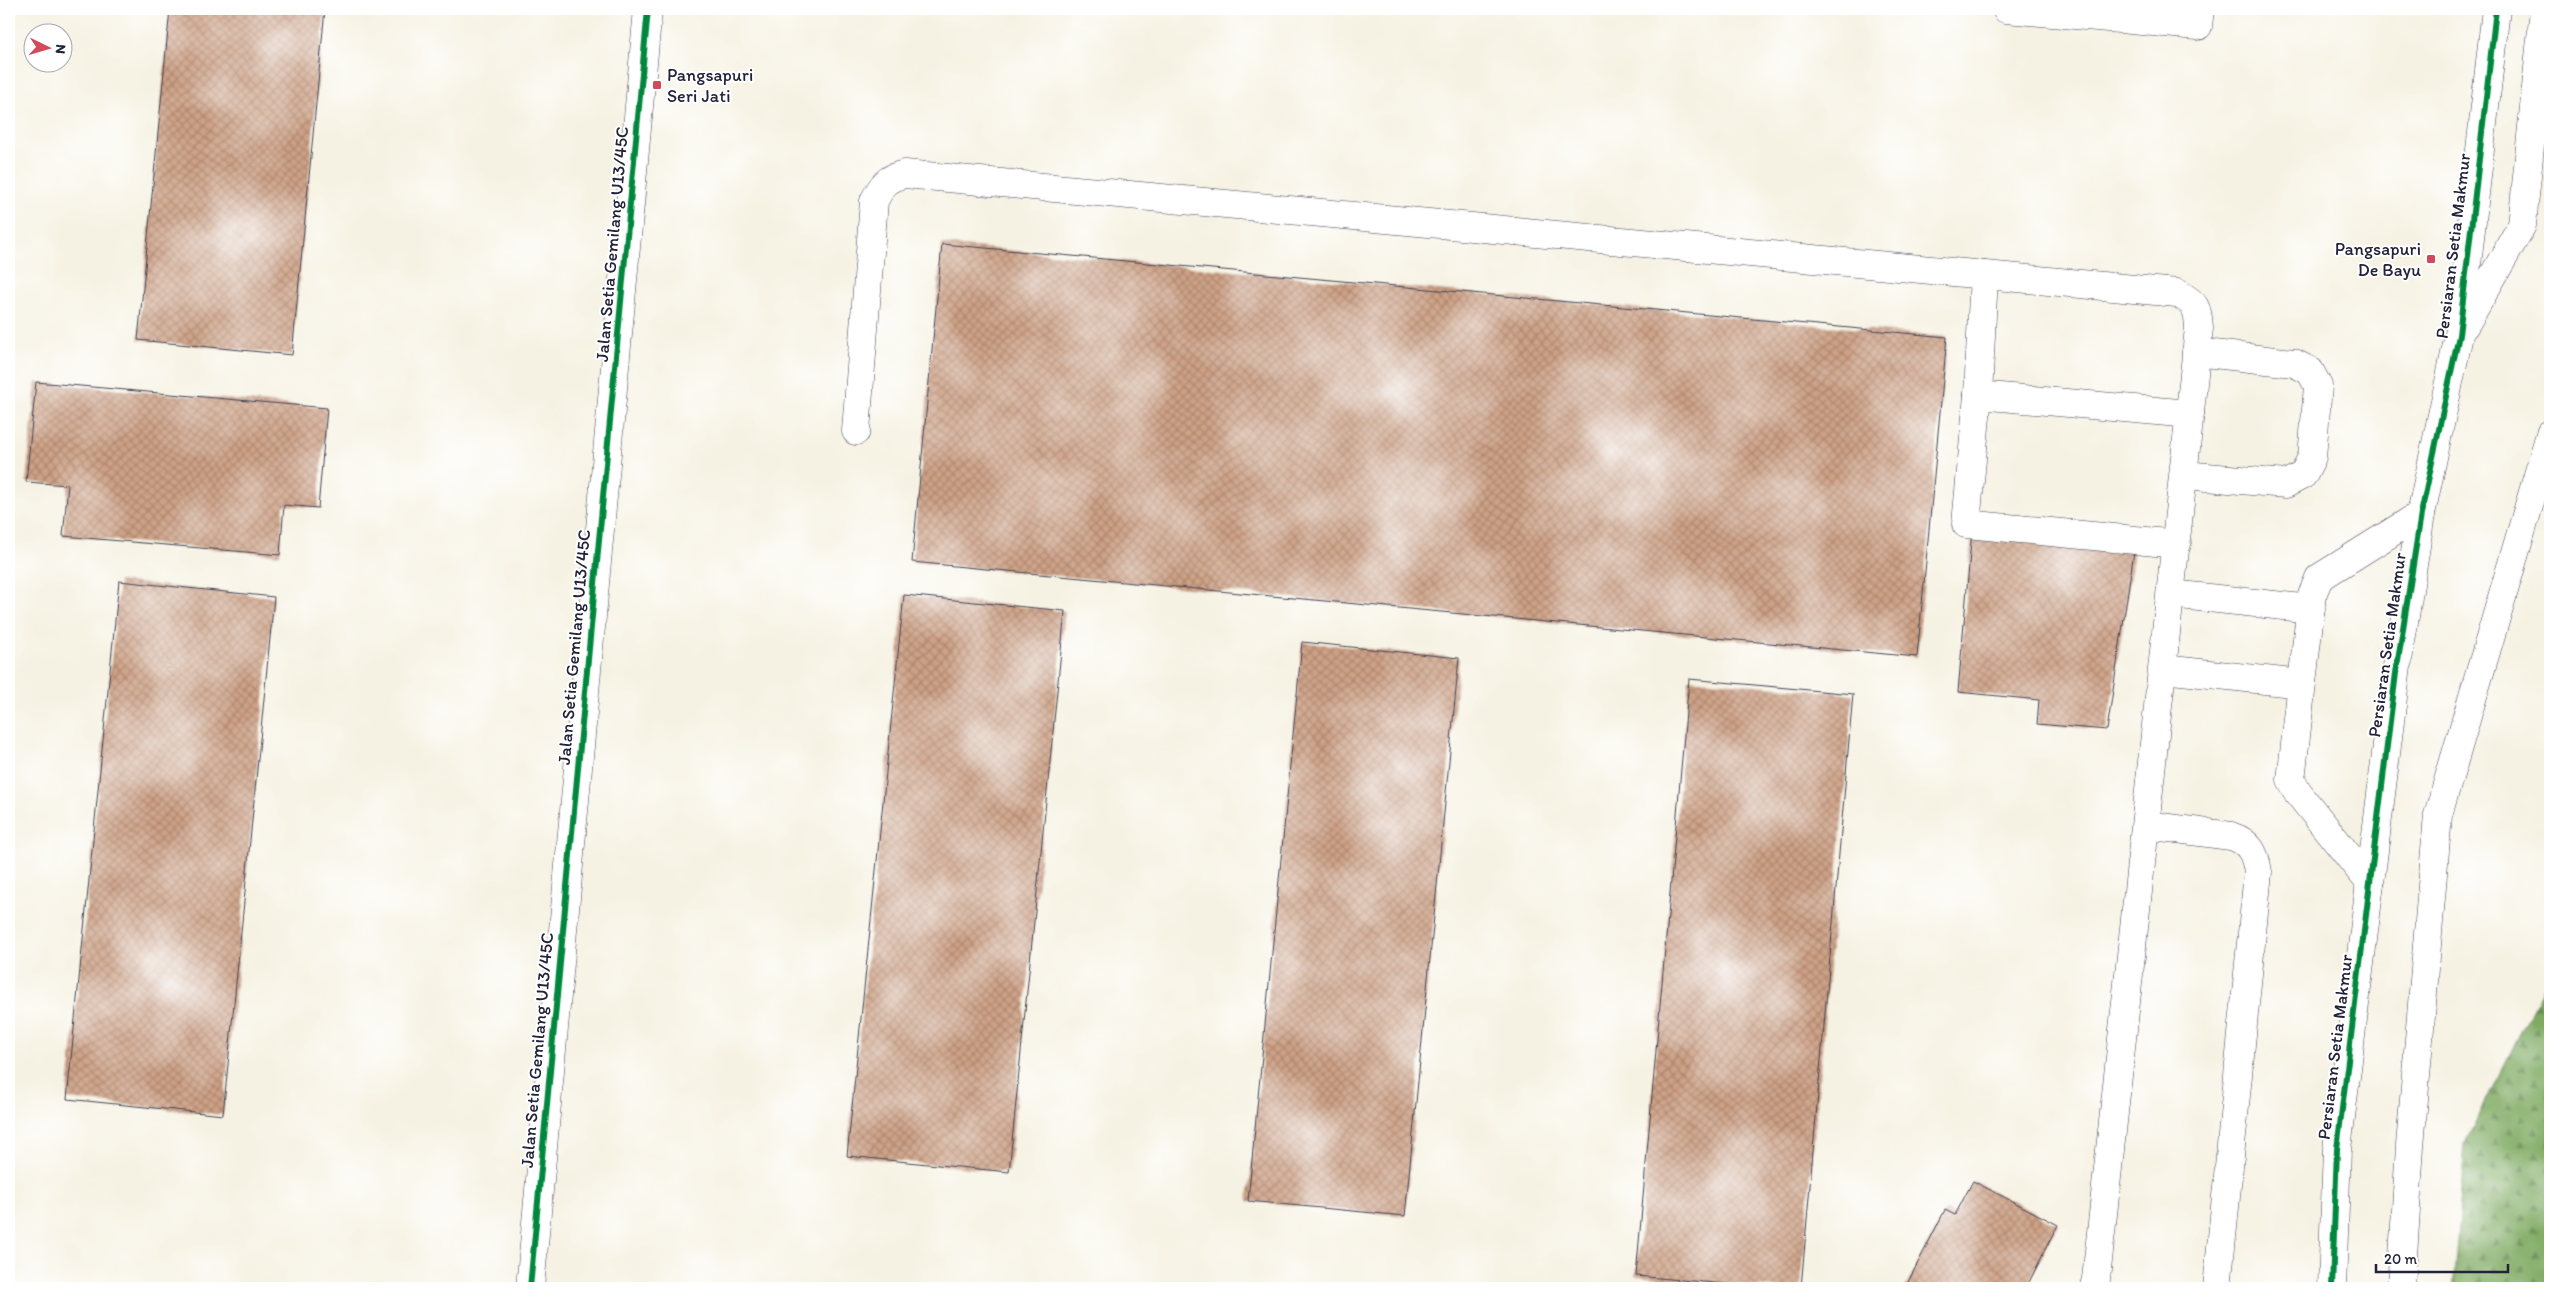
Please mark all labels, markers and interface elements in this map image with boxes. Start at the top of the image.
north arrow [22,22,72,72]
text: N [52,44,69,55]
place label: Pangsapuri Seri Jati [667,64,753,107]
marker: Pangsapuri Seri Jati [651,79,663,91]
street label: Jalan Setia Gemilang U13/45C [591,125,633,363]
street label: Persiaran Setia Makmur [2431,152,2475,340]
place label: Pangsapuri De Bayu [2335,238,2421,281]
marker: Pangsapuri De Bayu [2425,253,2437,265]
street label: Jalan Setia Gemilang U13/45C [553,528,595,766]
street label: Persiaran Setia Makmur [2363,551,2411,739]
street label: Jalan Setia Gemilang U13/45C [516,931,558,1169]
street label: Persiaran Setia Makmur [2313,953,2357,1141]
scale bar [2376,1242,2509,1274]
text: 20 m [2384,1250,2418,1268]

